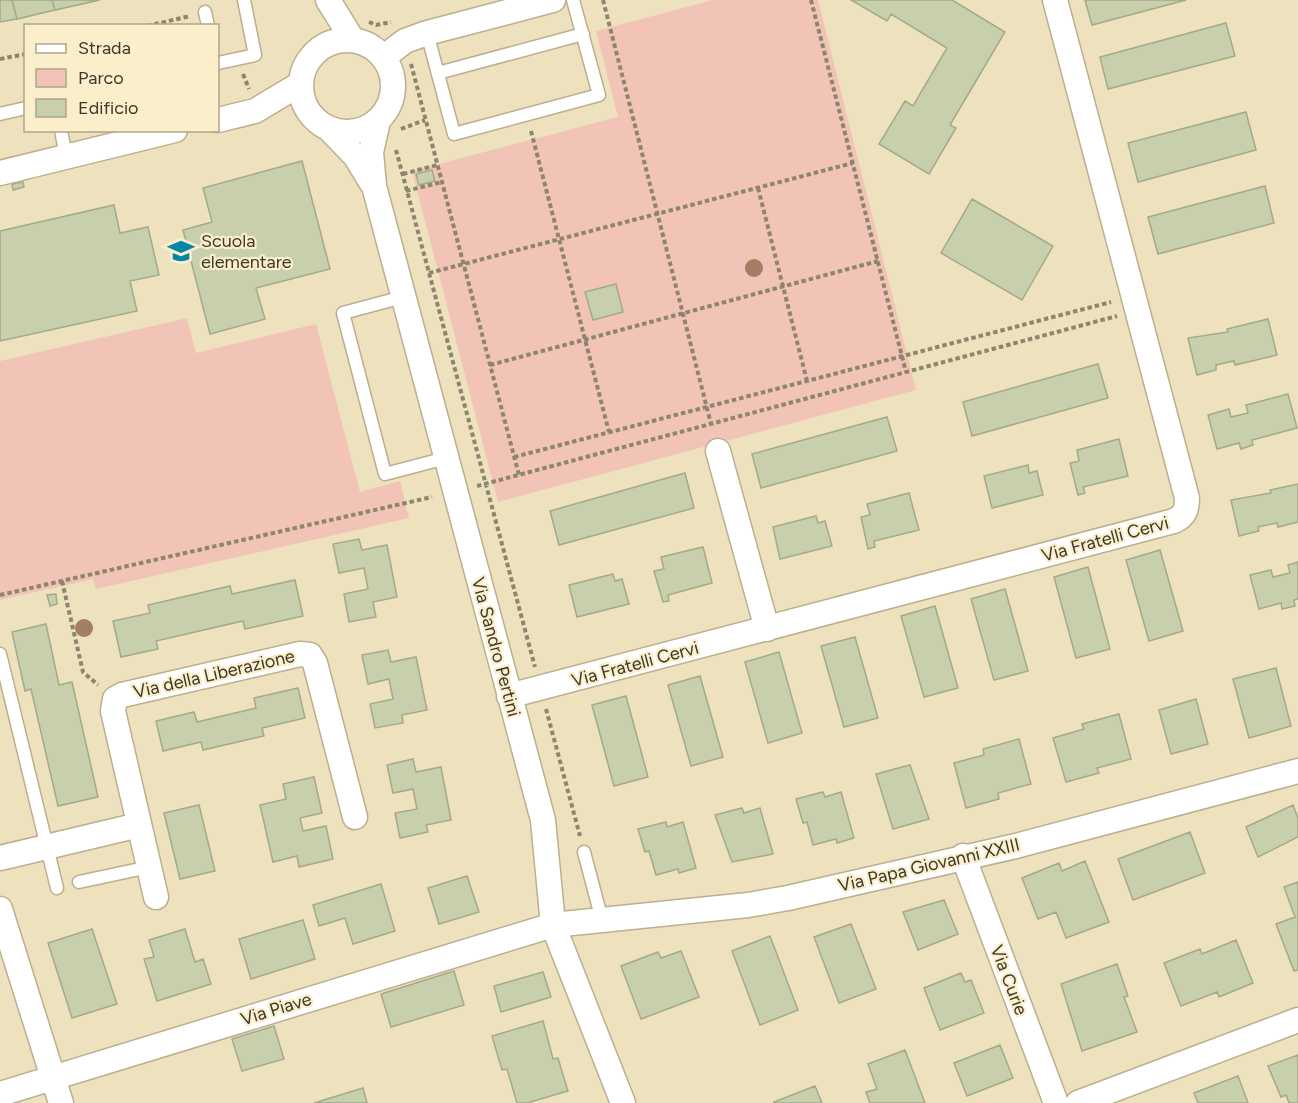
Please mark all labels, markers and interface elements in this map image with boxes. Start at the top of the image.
legend [24,24,219,132]
text: Strada [78,37,131,59]
text: Parco [78,67,124,89]
text: Edificio [78,97,139,119]
place label: Scuola elementare [201,230,292,273]
school or university icon: Scuola elementare [166,236,196,266]
street label: Via Fratelli Cervi [1039,511,1171,567]
street label: Via Sandro Pertini [467,575,525,719]
street label: Via Fratelli Cervi [569,636,701,692]
street label: Via della Liberazione [131,645,297,703]
street label: Via Papa Giovanni XXIII [836,833,1022,897]
street label: Via Curie [986,942,1032,1018]
street label: Via Piave [238,988,314,1030]

